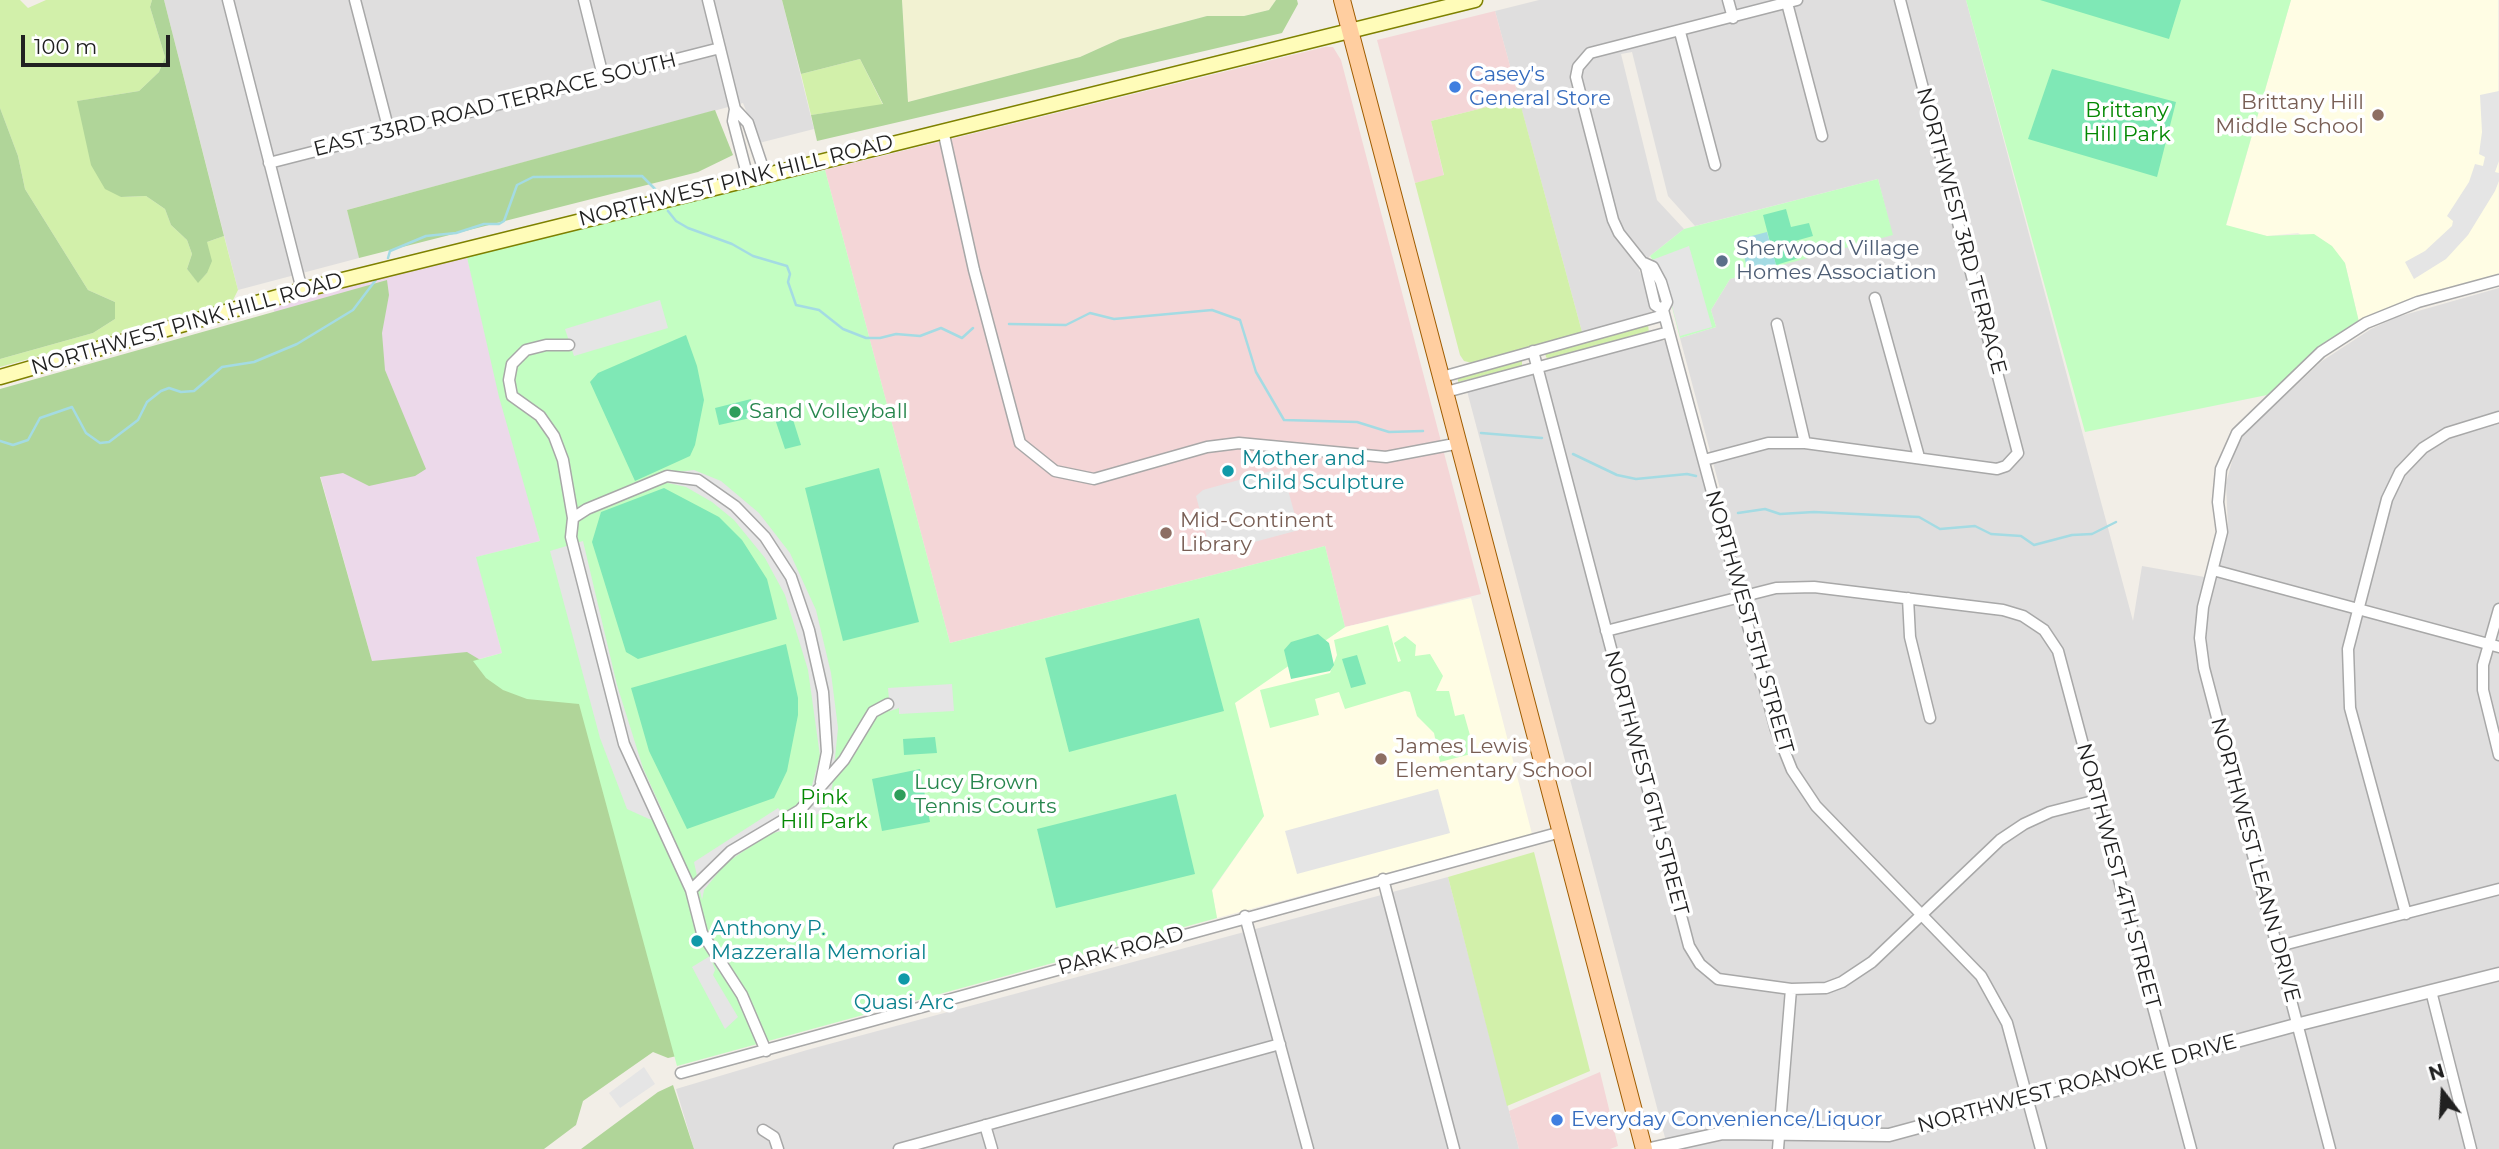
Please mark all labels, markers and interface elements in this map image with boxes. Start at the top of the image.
scale bar [24,21,173,65]
text: 100 m [34,34,97,59]
street label: EAST 33RD ROAD TERRACE SOUTH [311,48,679,162]
place label: Casey's General Store [1469,62,1611,112]
marker: Casey's General Store [1447,79,1463,95]
street label: NORTHWEST 3RD TERRACE [1911,85,2011,377]
place label: Brittany Hill Middle School [2215,90,2364,140]
park label: Brittany Hill Park [2083,98,2171,148]
marker: Brittany Hill Middle School [2370,107,2386,123]
street label: NORTHWEST PINK HILL ROAD [576,130,896,232]
place label: Sherwood Village Homes Association [1736,236,1937,286]
marker: Sherwood Village Homes Association [1714,253,1730,269]
street label: NORTHWEST PINK HILL ROAD [28,267,346,381]
place label: Sand Volleyball [749,399,908,425]
marker: Sand Volleyball [727,404,743,420]
place label: Mother and Child Sculpture [1242,446,1404,496]
marker: Mother and Child Sculpture [1220,463,1236,479]
street label: NORTHWEST 5TH STREET [1699,488,1799,756]
place label: Mid-Continent Library [1180,508,1334,558]
marker: Mid-Continent Library [1158,525,1174,541]
street label: NORTHWEST 6TH STREET [1598,648,1694,918]
street label: NORTHWEST LEANN DRIVE [2205,715,2305,1005]
place label: James Lewis Elementary School [1395,734,1593,784]
street label: NORTHWEST 4TH STREET [2070,741,2166,1011]
marker: James Lewis Elementary School [1373,751,1389,767]
place label: Lucy Brown Tennis Courts [914,770,1057,820]
park label: Pink Hill Park [780,785,868,835]
marker: Lucy Brown Tennis Courts [892,787,908,803]
place label: Anthony P. Mazzeralla Memorial [711,916,927,966]
street label: PARK ROAD [1055,921,1187,981]
marker: Anthony P. Mazzeralla Memorial [689,933,705,949]
marker: Quasi Arc [896,971,912,987]
place label: Quasi Arc [854,990,954,1016]
street label: NORTHWEST ROANOKE DRIVE [1915,1029,2239,1139]
north arrow [2408,1058,2478,1128]
text: N [2426,1059,2447,1086]
place label: Everyday Convenience/Liquor [1571,1107,1882,1133]
marker: Everyday Convenience/Liquor [1549,1112,1565,1128]

